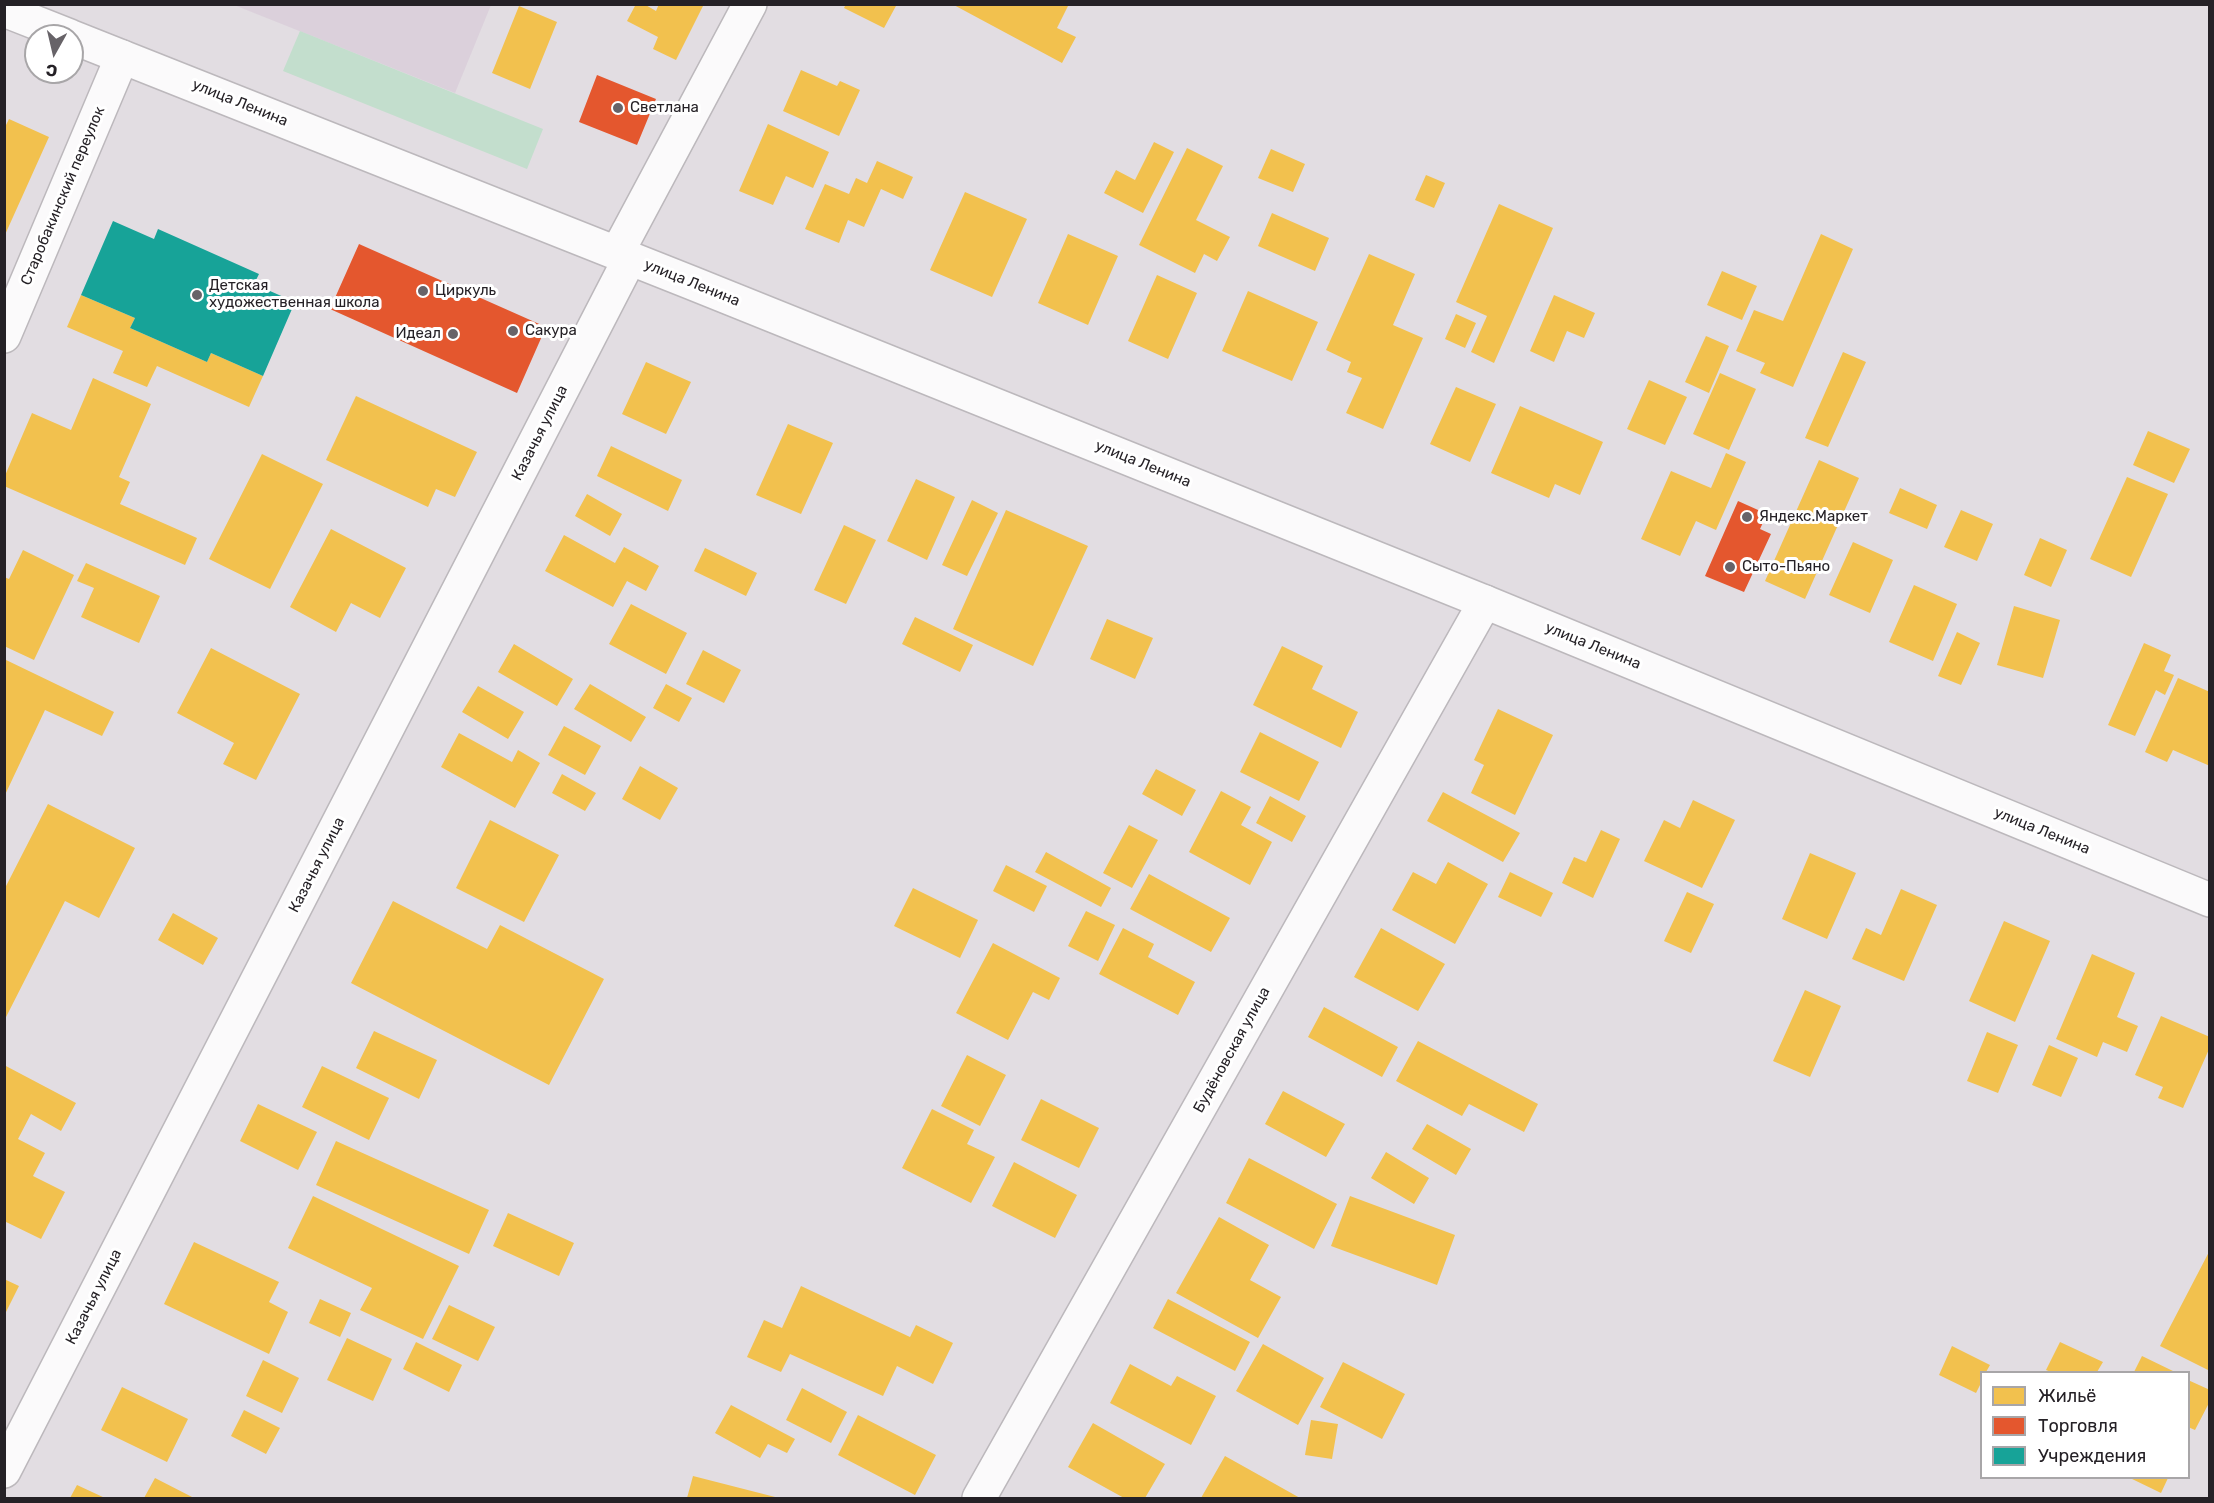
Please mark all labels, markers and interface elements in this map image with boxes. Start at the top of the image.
north arrow [24,24,84,84]
text: С [45,60,59,81]
street label: улица Ленина [190,76,290,130]
place label: Светлана [630,99,699,117]
marker: Светлана [611,101,625,115]
street label: Старобакинский переулок [17,104,109,288]
street label: улица Ленина [642,256,742,310]
place label: Детская художественная школа [209,277,379,312]
place label: Циркуль [435,282,496,300]
marker: Циркуль [416,284,430,298]
marker: Детская художественная школа [190,288,204,302]
place label: Сакура [525,322,577,340]
marker: Сакура [506,324,520,338]
place label: Идеал [395,325,441,343]
marker: Идеал [446,327,460,341]
street label: Казачья улица [508,382,572,484]
street label: улица Ленина [1093,437,1193,491]
place label: Яндекс.Маркет [1759,508,1868,526]
marker: Яндекс.Маркет [1740,510,1754,524]
place label: Сыто-Пьяно [1742,558,1830,576]
marker: Сыто-Пьяно [1723,560,1737,574]
street label: улица Ленина [1543,619,1643,673]
street label: улица Ленина [1992,804,2092,858]
street label: Казачья улица [285,814,349,916]
street label: Будёновская улица [1190,984,1274,1116]
street label: Казачья улица [62,1246,126,1348]
legend [1980,1371,2190,1479]
text: Жильё [2038,1385,2096,1407]
text: Торговля [2038,1415,2118,1437]
text: Учреждения [2038,1445,2146,1467]

